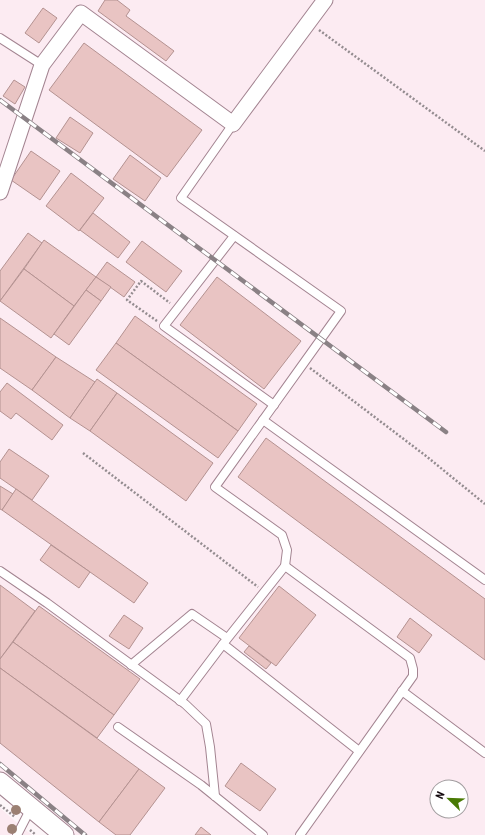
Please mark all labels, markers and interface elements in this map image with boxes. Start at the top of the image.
north arrow [429,779,469,819]
text: N [433,789,448,801]

